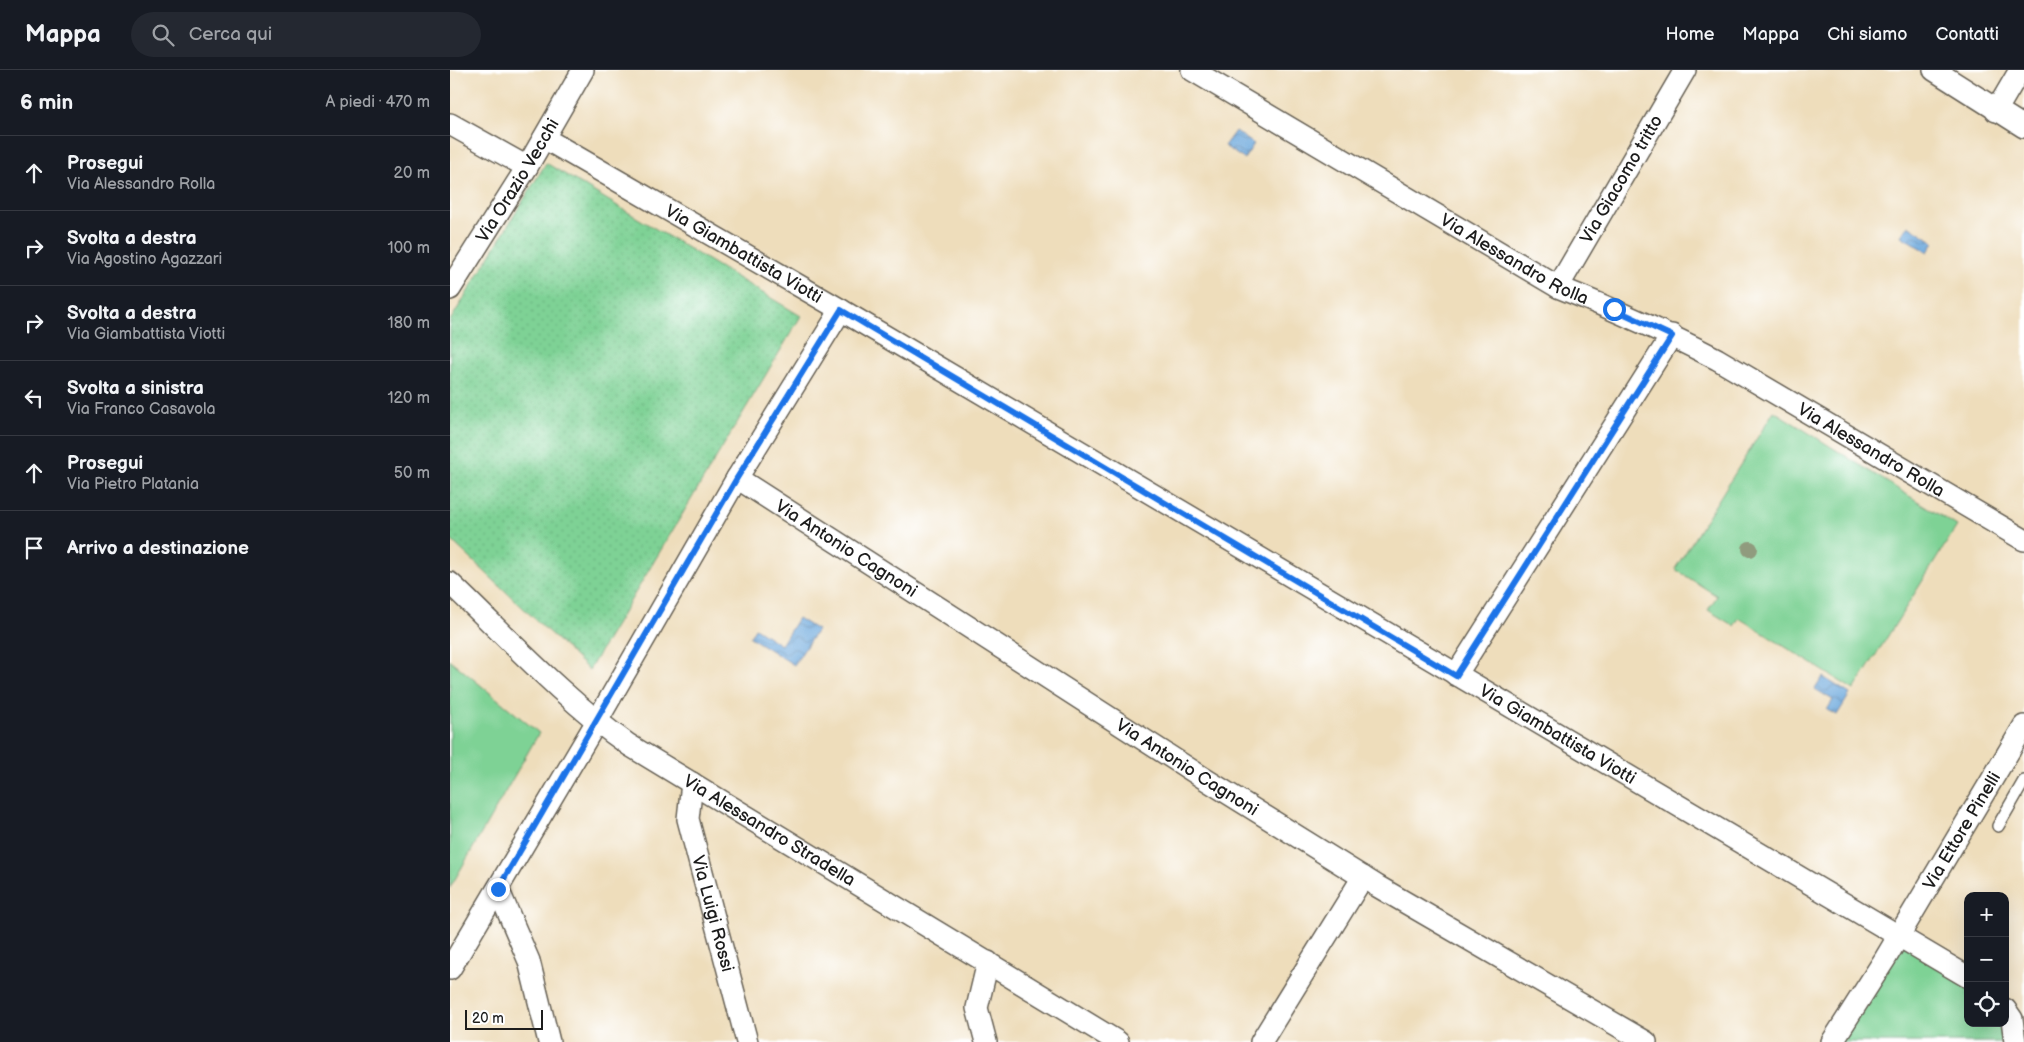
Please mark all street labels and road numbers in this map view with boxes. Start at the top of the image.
street label: Via Giacomo tritto [1576,111,1667,247]
street label: Via Orazio Vecchi [472,115,564,247]
street label: Via Giambattista Viotti [661,200,826,308]
street label: Via Alessandro Rolla [1436,210,1592,309]
street label: Via Alessandro Rolla [1794,399,1948,502]
street label: Via Antonio Cagnoni [771,495,921,602]
street label: Via Giambattista Viotti [1475,680,1639,789]
street label: Via Antonio Cagnoni [1112,715,1262,820]
street label: Via Ettore Pinelli [1919,768,2005,894]
street label: Via Alessandro Stradella [679,771,859,891]
street label: Via Luigi Rossi [687,853,738,974]

